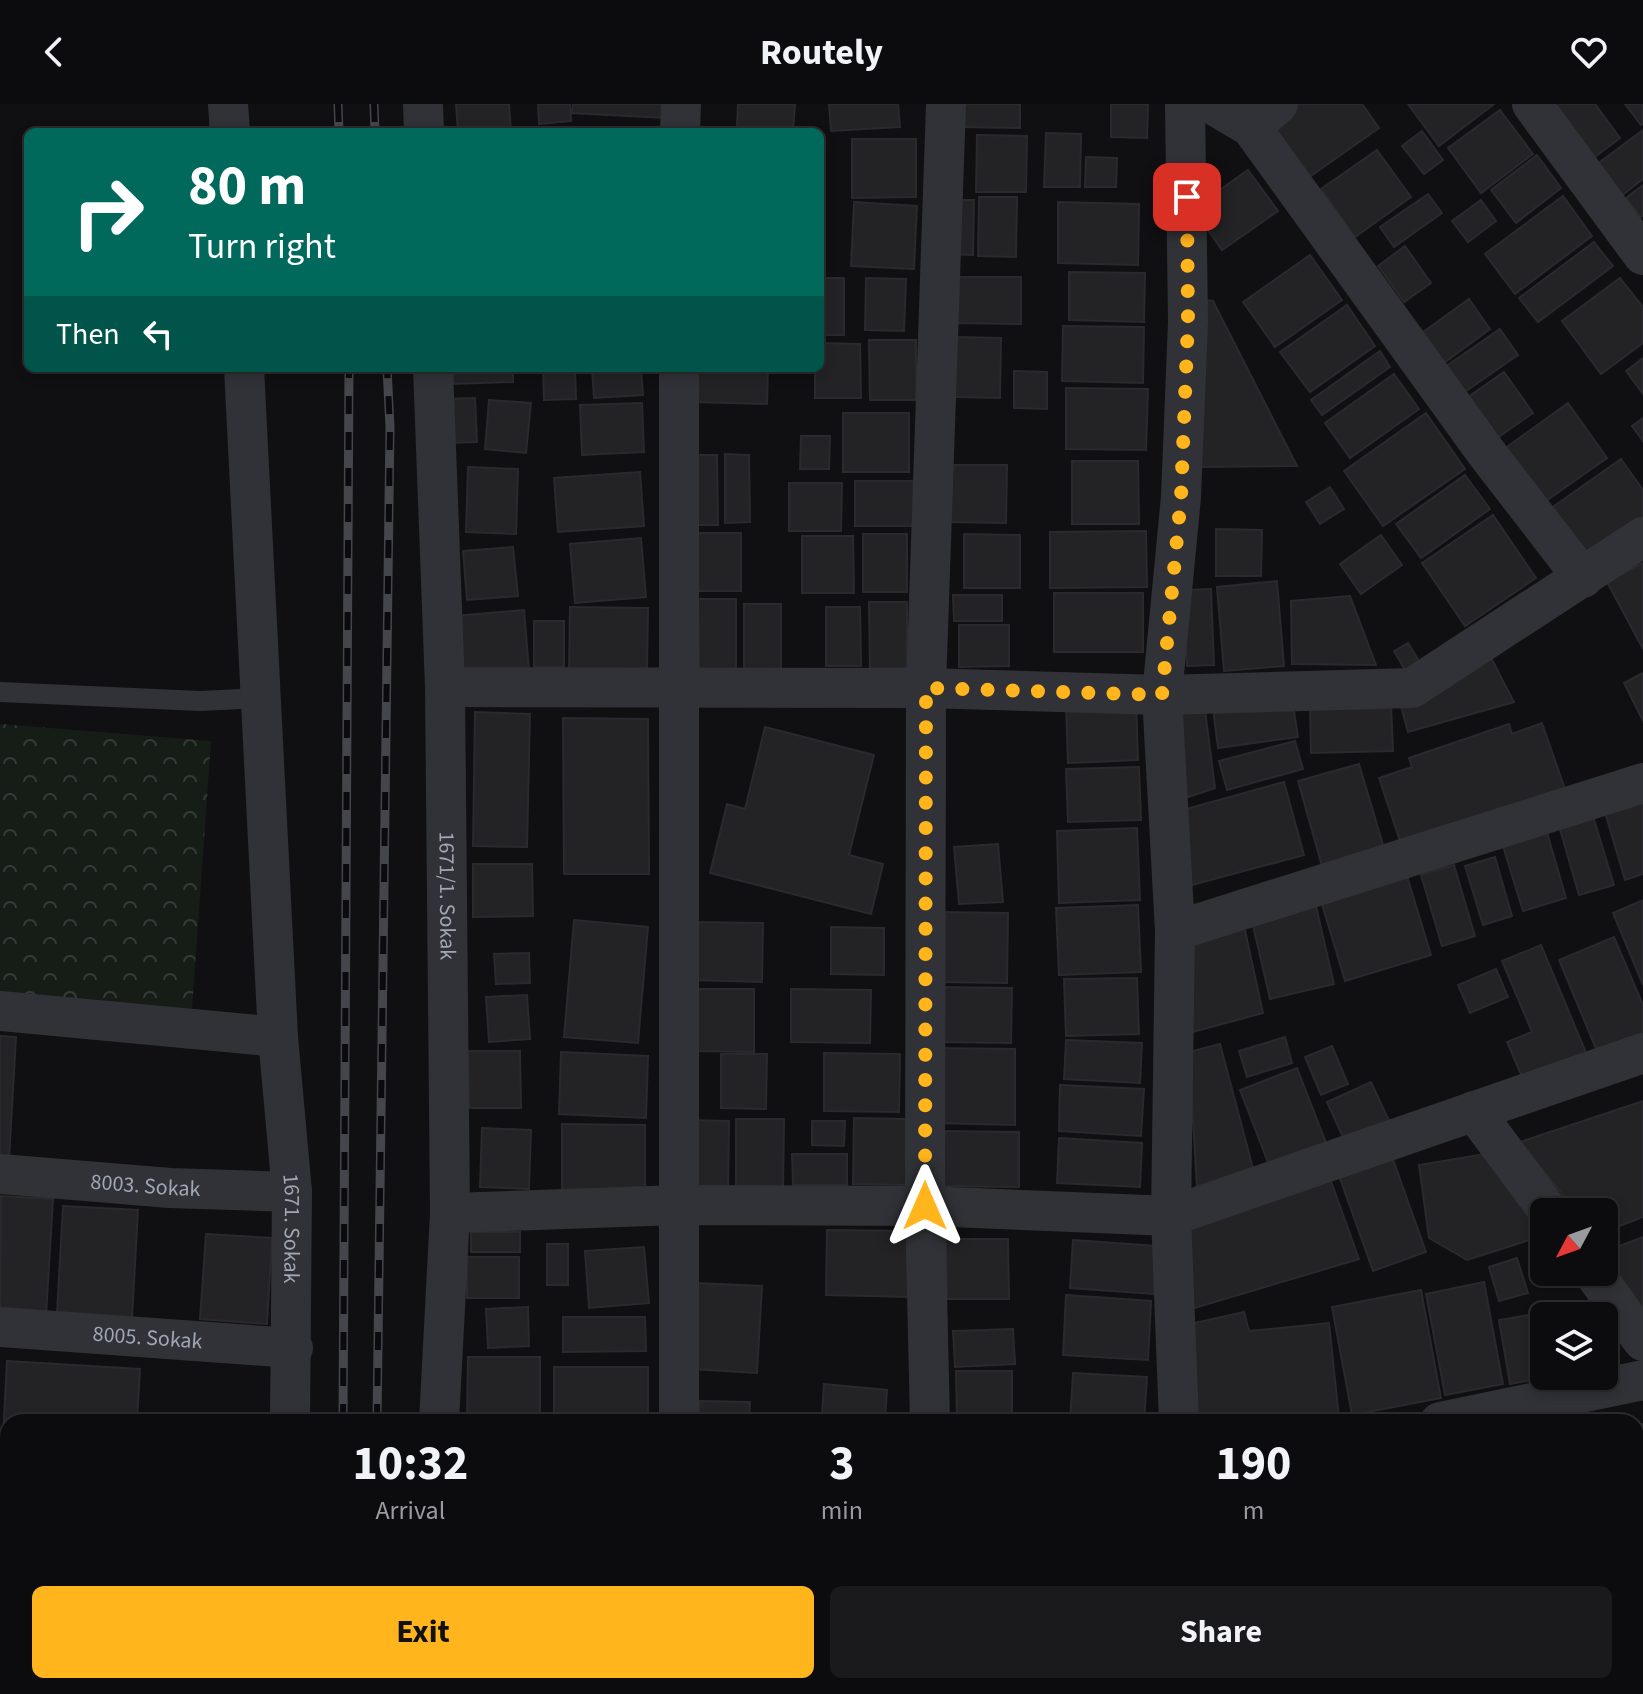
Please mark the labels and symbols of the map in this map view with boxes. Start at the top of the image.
pin [1153,163,1221,231]
street label: 1671/1. Sokak [430,831,464,960]
position arrow [883,1164,967,1248]
street label: 8003. Sokak [89,1166,201,1205]
street label: 1671. Sokak [274,1172,308,1284]
north arrow [1530,1198,1618,1286]
street label: 8005. Sokak [92,1318,204,1357]

